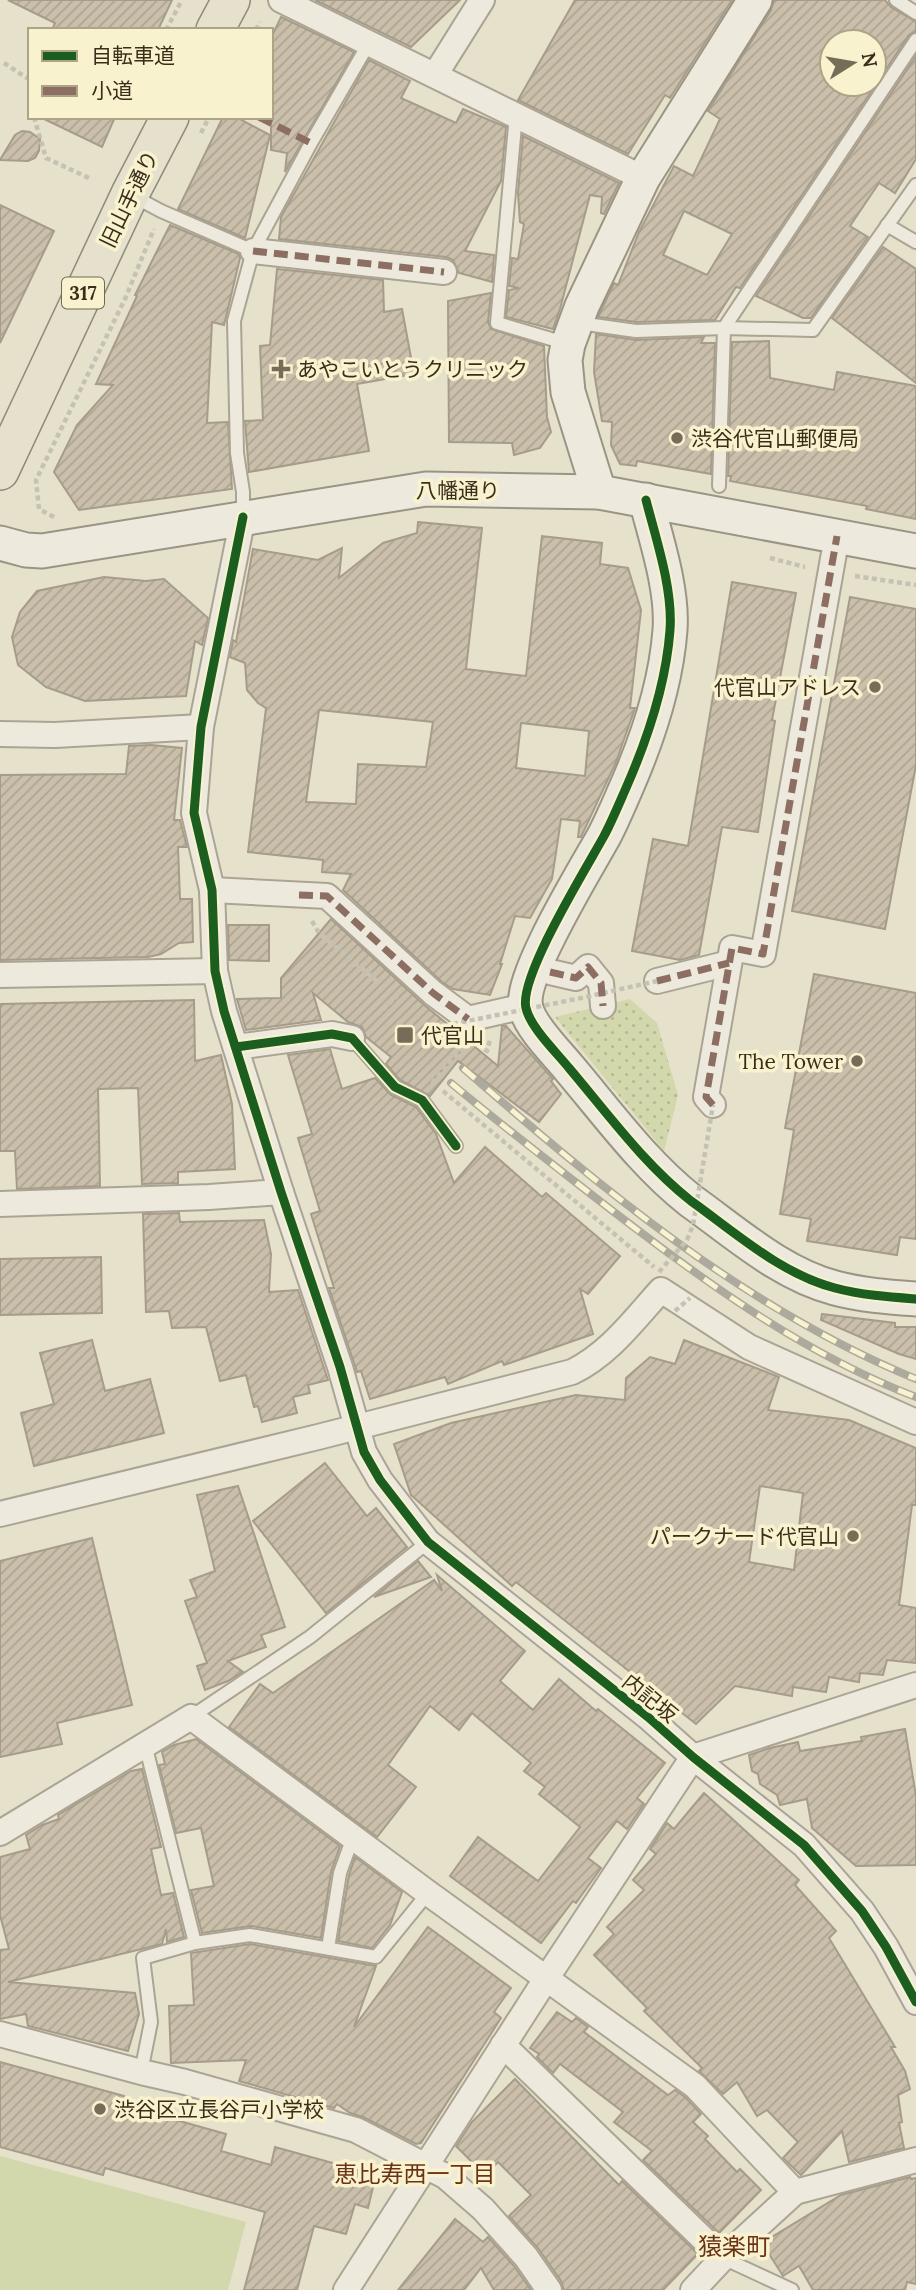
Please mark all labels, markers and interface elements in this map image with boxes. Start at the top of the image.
legend [28,28,273,119]
north arrow [818,28,888,98]
text: 自転車道 [91,42,175,69]
text: N [857,50,883,70]
text: 小道 [91,77,133,104]
street label: 旧山手通り [94,146,164,252]
road number: 317 [62,278,104,308]
place label: あやこいとうクリニック [297,356,528,383]
marker: あやこいとうクリニック [271,359,291,379]
place label: 渋谷代官山郵便局 [691,425,859,452]
marker: 渋谷代官山郵便局 [669,430,685,446]
street label: 八幡通り [416,477,500,504]
place label: 代官山アドレス [714,674,861,701]
marker: 代官山アドレス [867,679,883,695]
place label: 代官山 [421,1022,484,1049]
marker: 代官山 [395,1025,415,1045]
place label: The Tower [739,1048,843,1075]
marker: The Tower [849,1053,865,1069]
place label: パークナード代官山 [650,1523,839,1550]
marker: パークナード代官山 [845,1528,861,1544]
street label: 内記坂 [617,1668,683,1728]
place label: 渋谷区立長谷戸小学校 [114,2096,324,2123]
marker: 渋谷区立長谷戸小学校 [92,2101,108,2117]
district label: 恵比寿西一丁目 [335,2159,496,2188]
district label: 猿楽町 [698,2231,770,2262]

